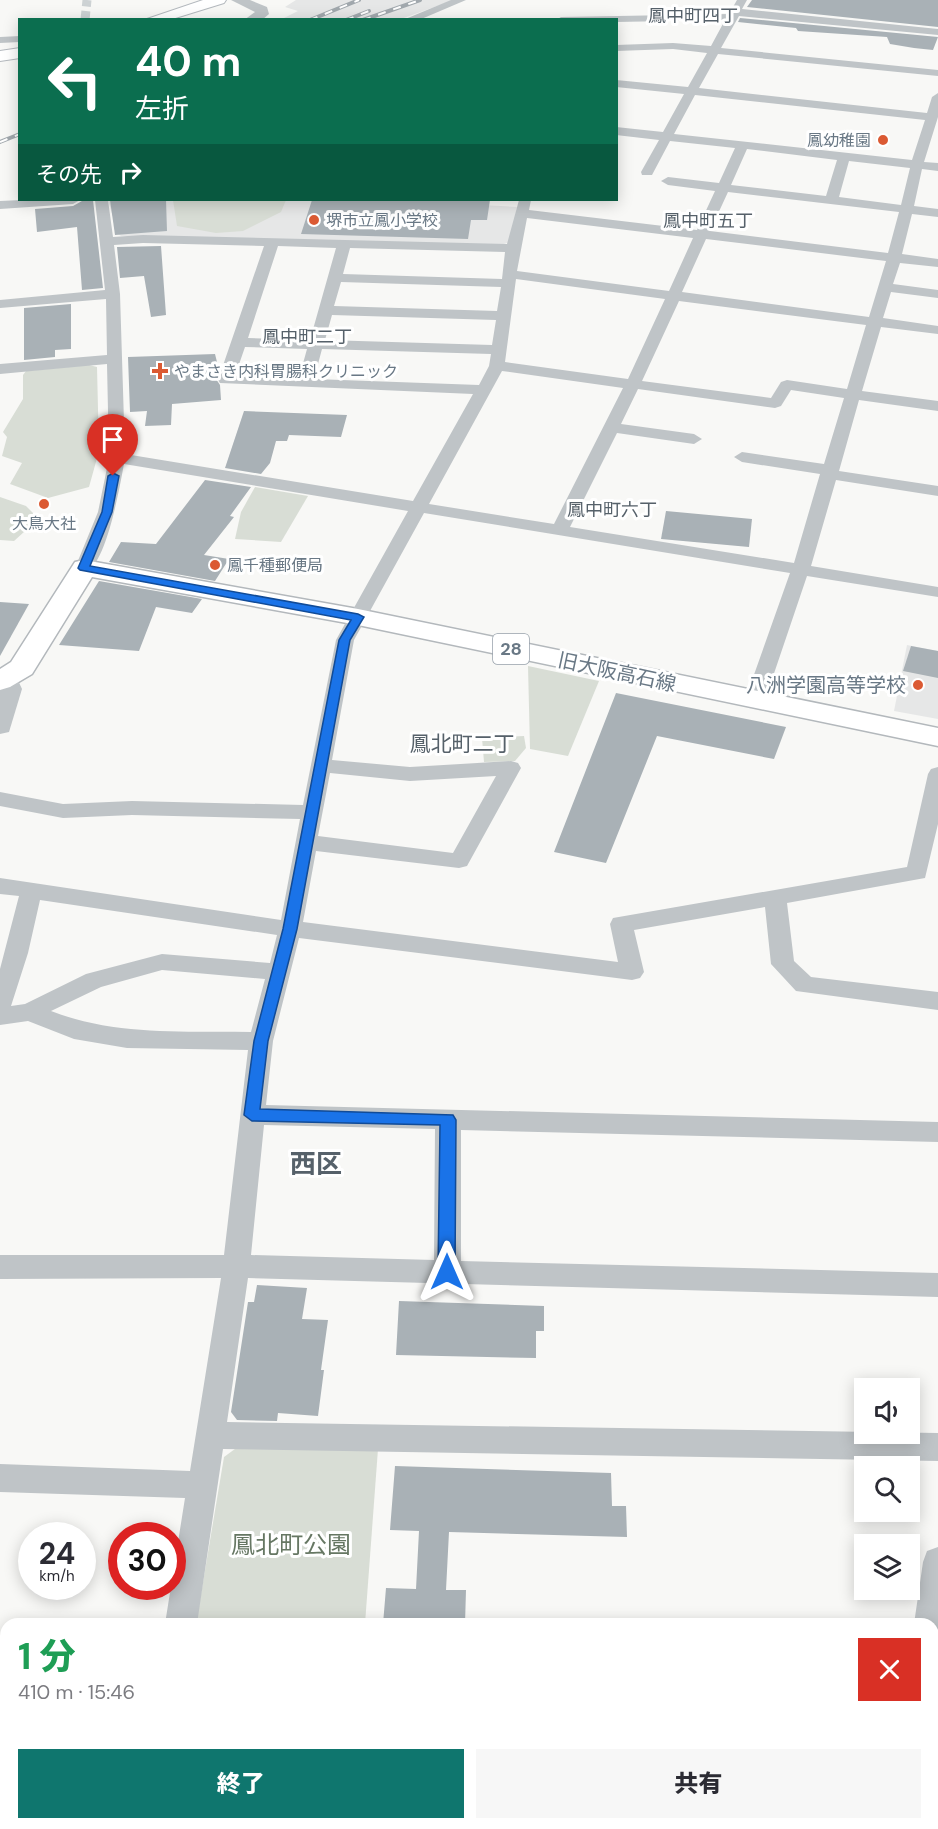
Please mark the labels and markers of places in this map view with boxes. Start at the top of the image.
place label: 鳳幼稚園 [807,130,871,151]
marker: 鳳幼稚園 [876,133,890,147]
place label: 堺市立鳳小学校 [326,210,438,231]
marker: 堺市立鳳小学校 [307,213,321,227]
place label: やまさき内科胃腸科クリニック [174,361,398,382]
marker: やまさき内科胃腸科クリニック [151,362,169,380]
pin [87,414,138,476]
marker: 大鳥大社 [37,497,51,511]
place label: 大鳥大社 [12,513,76,534]
place label: 鳳千種郵便局 [227,555,323,576]
marker: 鳳千種郵便局 [208,558,222,572]
place label: 八洲学園高等学校 [746,672,906,698]
marker: 八洲学園高等学校 [911,678,925,692]

